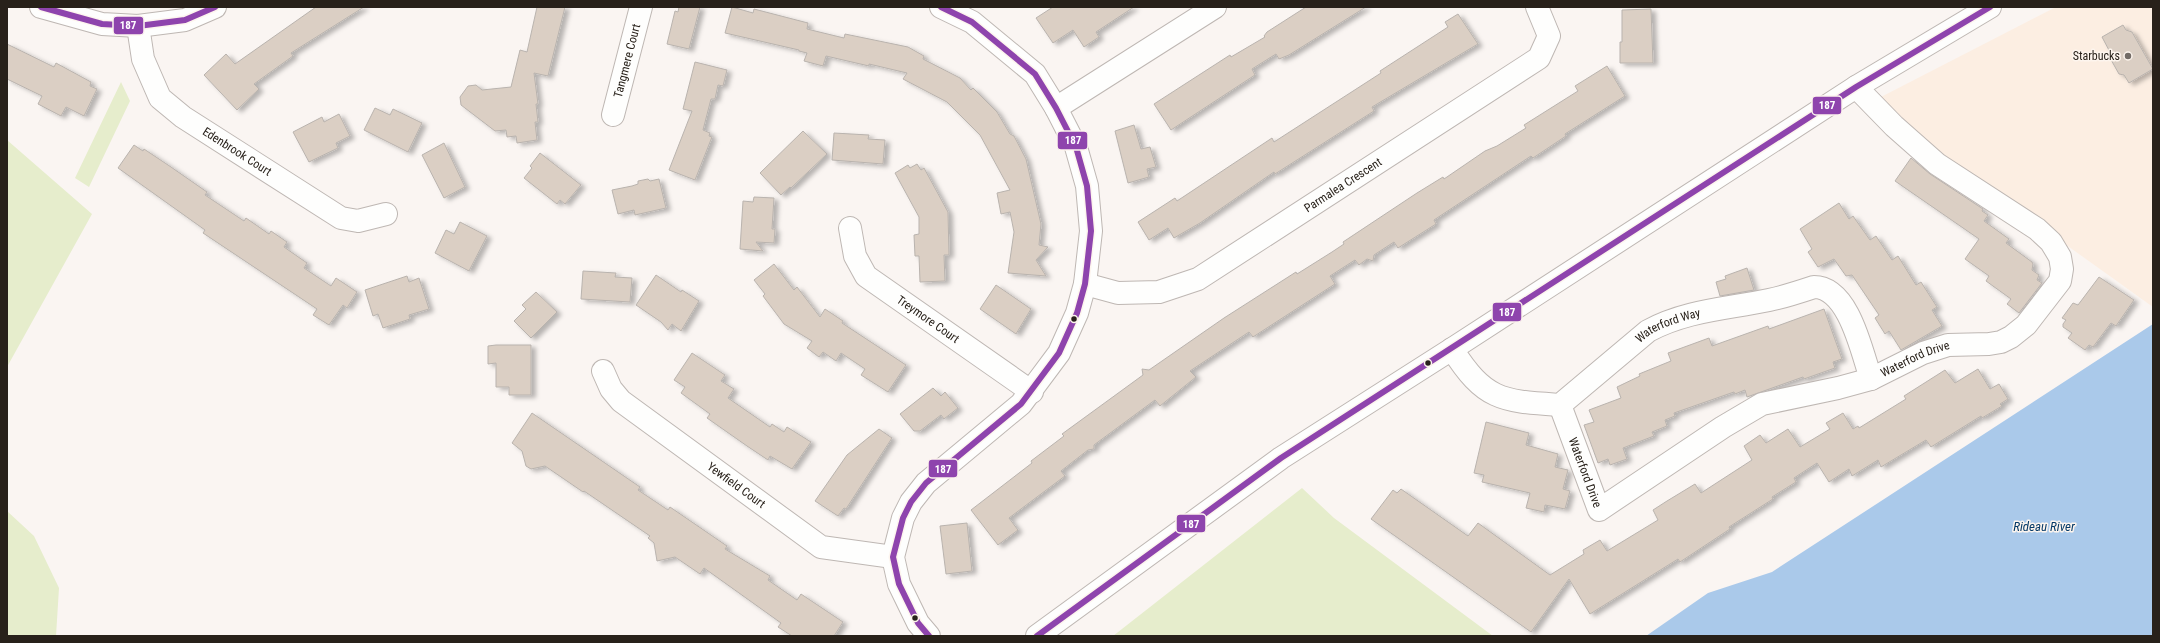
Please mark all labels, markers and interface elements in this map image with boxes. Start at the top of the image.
line badge: 187 [113,16,144,35]
text: 187 [120,19,137,32]
street label: Tangmere Court [611,22,643,99]
place label: Starbucks [2073,49,2120,63]
marker: Starbucks [2123,51,2133,61]
line badge: 187 [1812,96,1842,115]
text: 187 [1819,99,1836,112]
street label: Edenbrook Court [200,124,275,179]
line badge: 187 [1057,131,1088,150]
text: 187 [1065,134,1082,147]
street label: Parmalea Crescent [1301,155,1385,215]
street label: Treymore Court [894,293,962,346]
line badge: 187 [1492,302,1522,322]
text: 187 [1499,306,1516,319]
street label: Waterford Way [1633,306,1701,345]
unlabelled marker [1069,314,1079,324]
street label: Waterford Drive [1878,338,1952,380]
unlabelled marker [1423,358,1433,368]
street label: Waterford Drive [1566,436,1605,510]
street label: Yewfield Court [704,459,768,511]
line badge: 187 [928,459,958,478]
text: 187 [935,463,952,476]
line badge: 187 [1176,514,1206,533]
text: 187 [1183,518,1200,531]
water label: Rideau River [2013,519,2076,534]
unlabelled marker [910,613,920,623]

